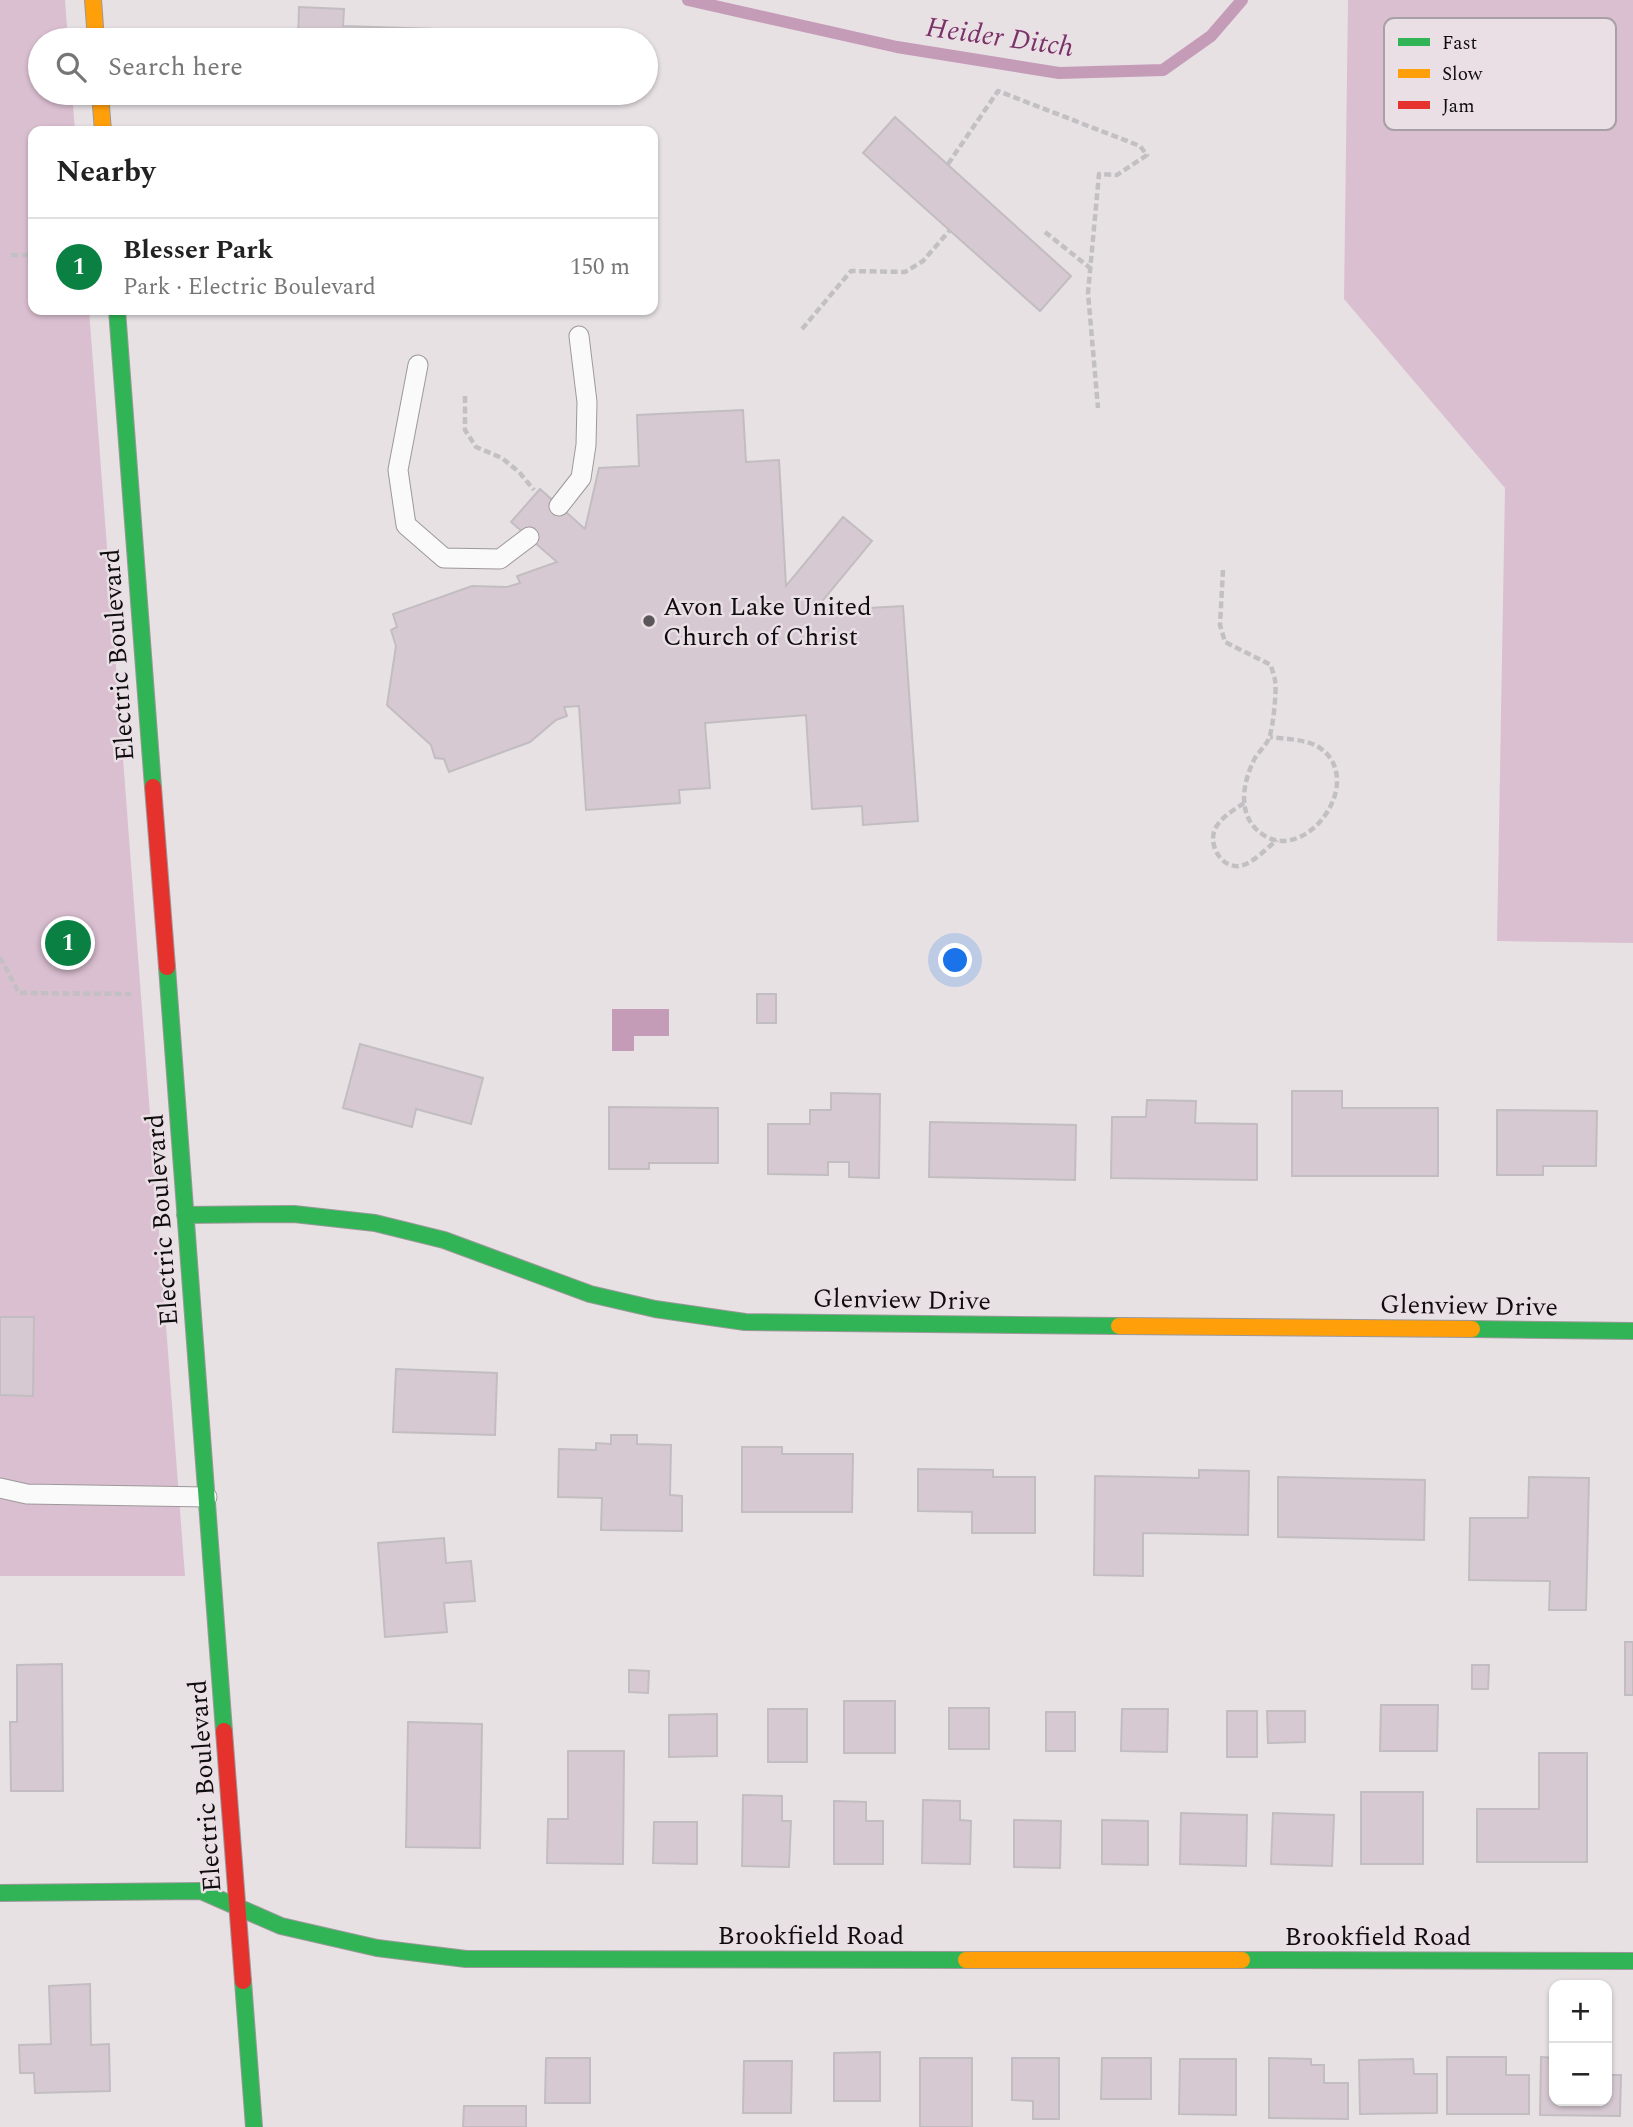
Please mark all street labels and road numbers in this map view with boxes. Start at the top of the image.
street label: Electric Boulevard [91,547,145,762]
street label: Electric Boulevard [135,1112,189,1327]
street label: Glenview Drive [813,1278,991,1322]
street label: Glenview Drive [1380,1284,1558,1328]
street label: Electric Boulevard [178,1678,232,1893]
street label: Brookfield Road [718,1916,904,1956]
street label: Brookfield Road [1285,1917,1471,1957]

